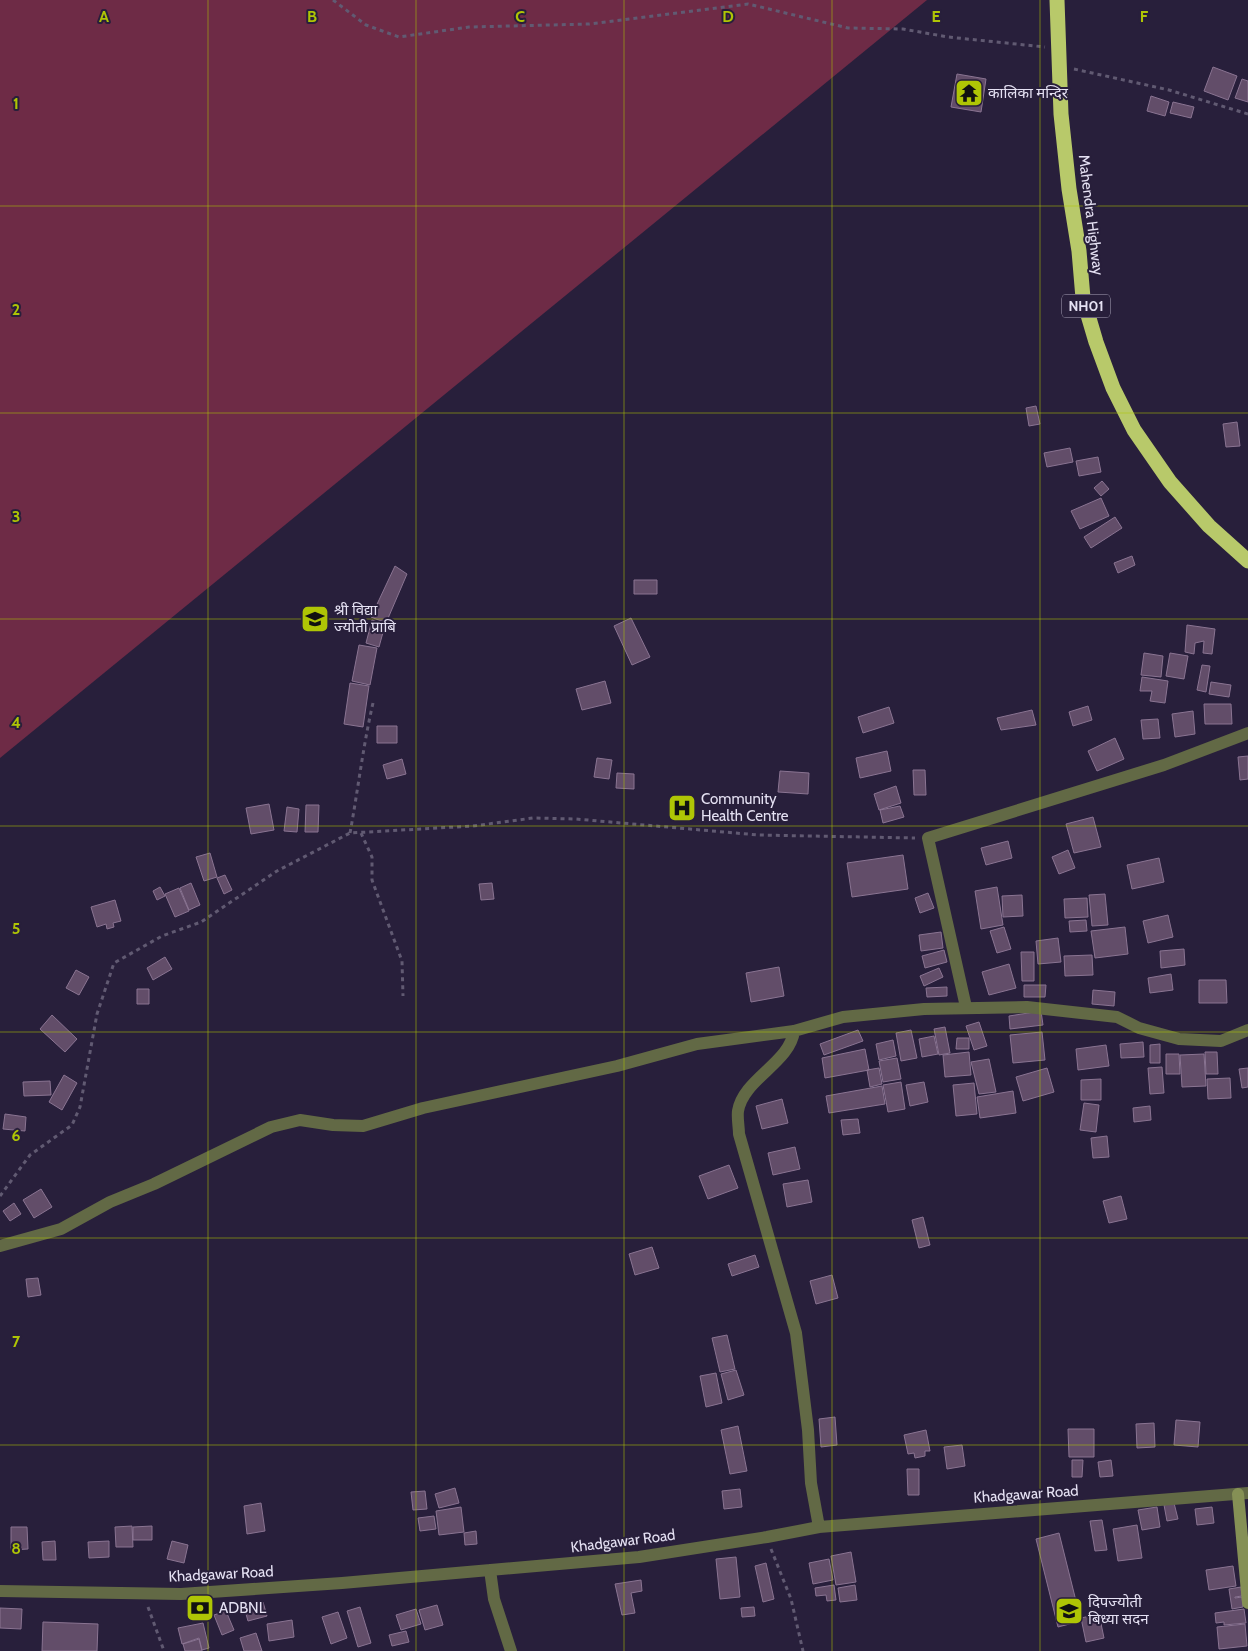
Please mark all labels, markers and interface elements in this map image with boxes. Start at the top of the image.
text: A [99,7,109,26]
text: B [307,7,317,26]
text: C [515,7,525,26]
text: D [722,7,734,26]
text: E [931,7,941,26]
text: F [1140,7,1149,26]
temple icon: कालिका मन्दिर [954,78,984,108]
place label: कालिका मन्दिर [988,84,1069,102]
text: 1 [13,94,19,113]
street label: Mahendra Highway [1075,154,1107,277]
road number: NH01 [1062,294,1110,318]
text: 2 [12,300,20,319]
text: 3 [12,507,20,526]
place label: श्री विद्या ज्योती प्राबि [334,601,396,636]
school or university icon: श्री विद्या ज्योती प्राबि [300,604,330,634]
text: 4 [11,713,21,732]
place label: Community Health Centre [701,790,789,825]
hospital icon: Community Health Centre [667,793,697,823]
text: 5 [12,919,20,938]
text: 6 [12,1126,21,1145]
text: 7 [12,1332,21,1351]
street label: Khadgawar Road [973,1481,1079,1507]
street label: Khadgawar Road [570,1526,676,1556]
text: 8 [11,1539,21,1558]
street label: Khadgawar Road [168,1562,274,1586]
bank icon: ADBNL [185,1593,215,1623]
place label: दिपज्योती बिध्या सदन [1088,1593,1149,1628]
school or university icon: दिपज्योती बिध्या सदन [1054,1596,1084,1626]
place label: ADBNL [219,1599,267,1617]

